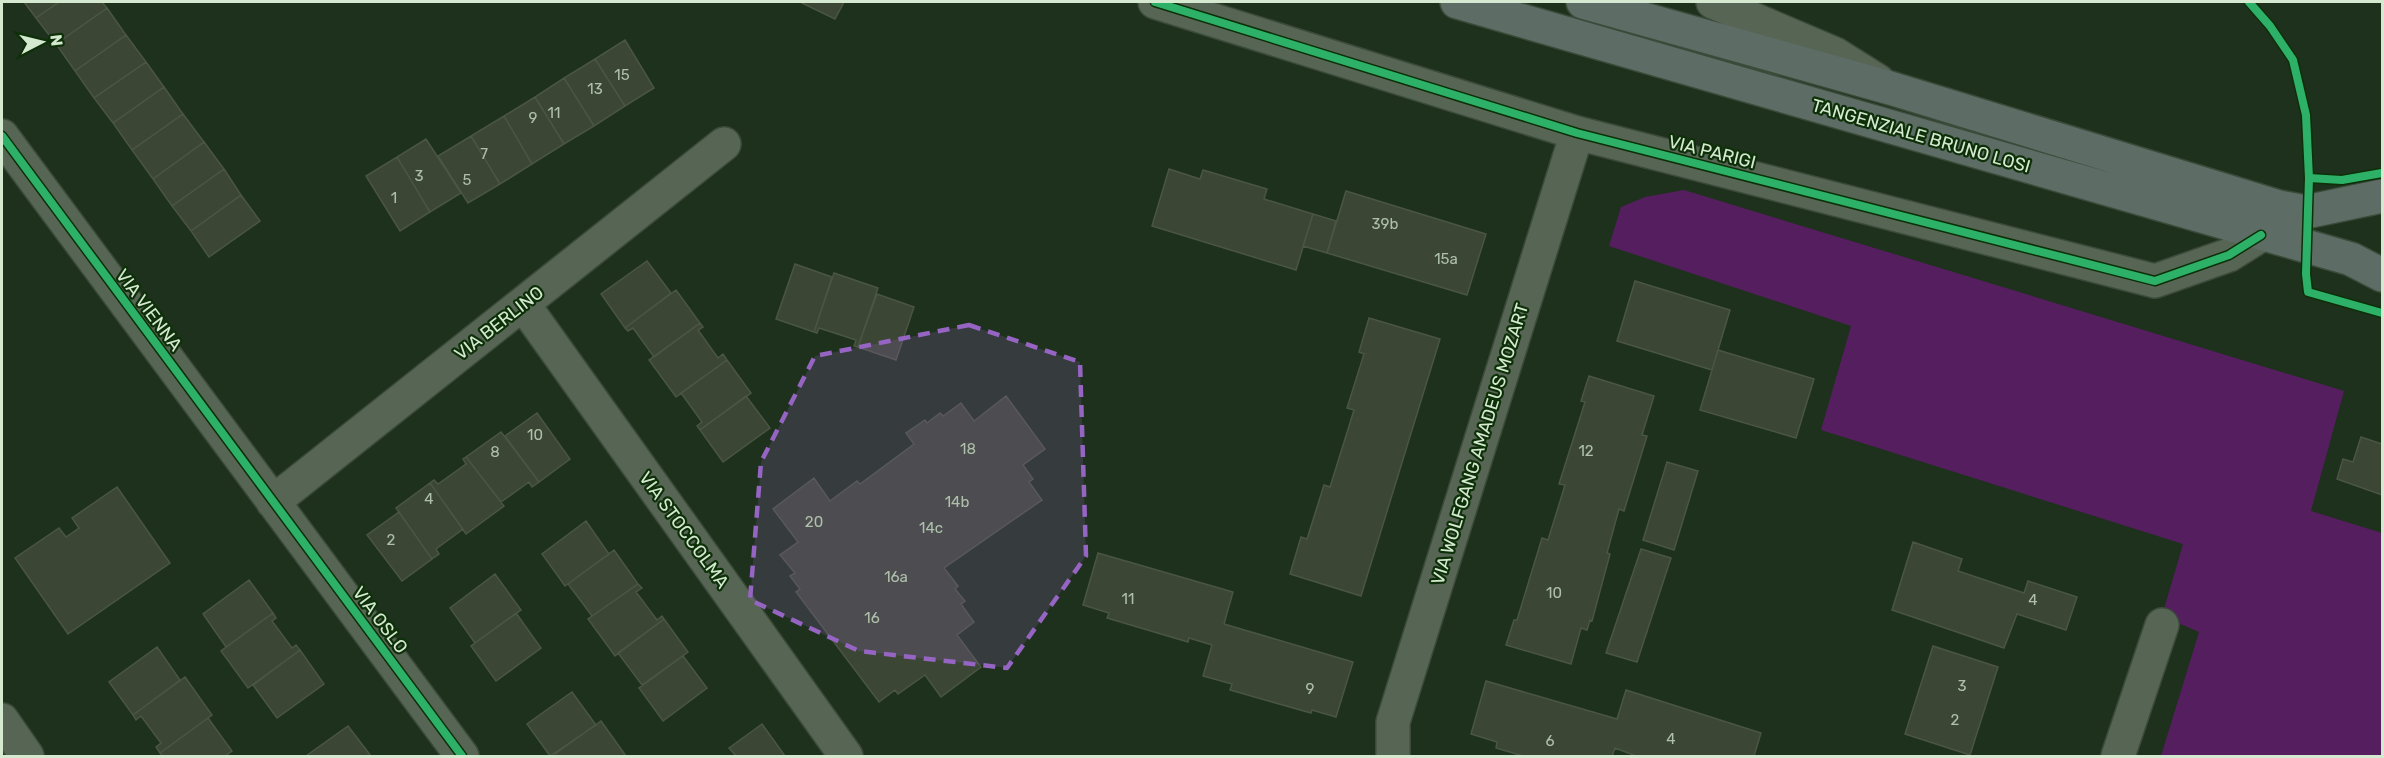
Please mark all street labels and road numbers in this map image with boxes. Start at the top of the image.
street label: TANGENZIALE BRUNO LOSI [1809,94,2033,178]
street label: VIA PARIGI [1666,131,1758,173]
street label: VIA VIENNA [111,265,187,355]
street label: VIA BERLINO [450,281,548,365]
street label: VIA WOLFGANG AMADEUS MOZART [1427,300,1533,588]
street label: VIA STOCCOLMA [634,467,734,593]
street label: VIA OSLO [348,582,412,658]

